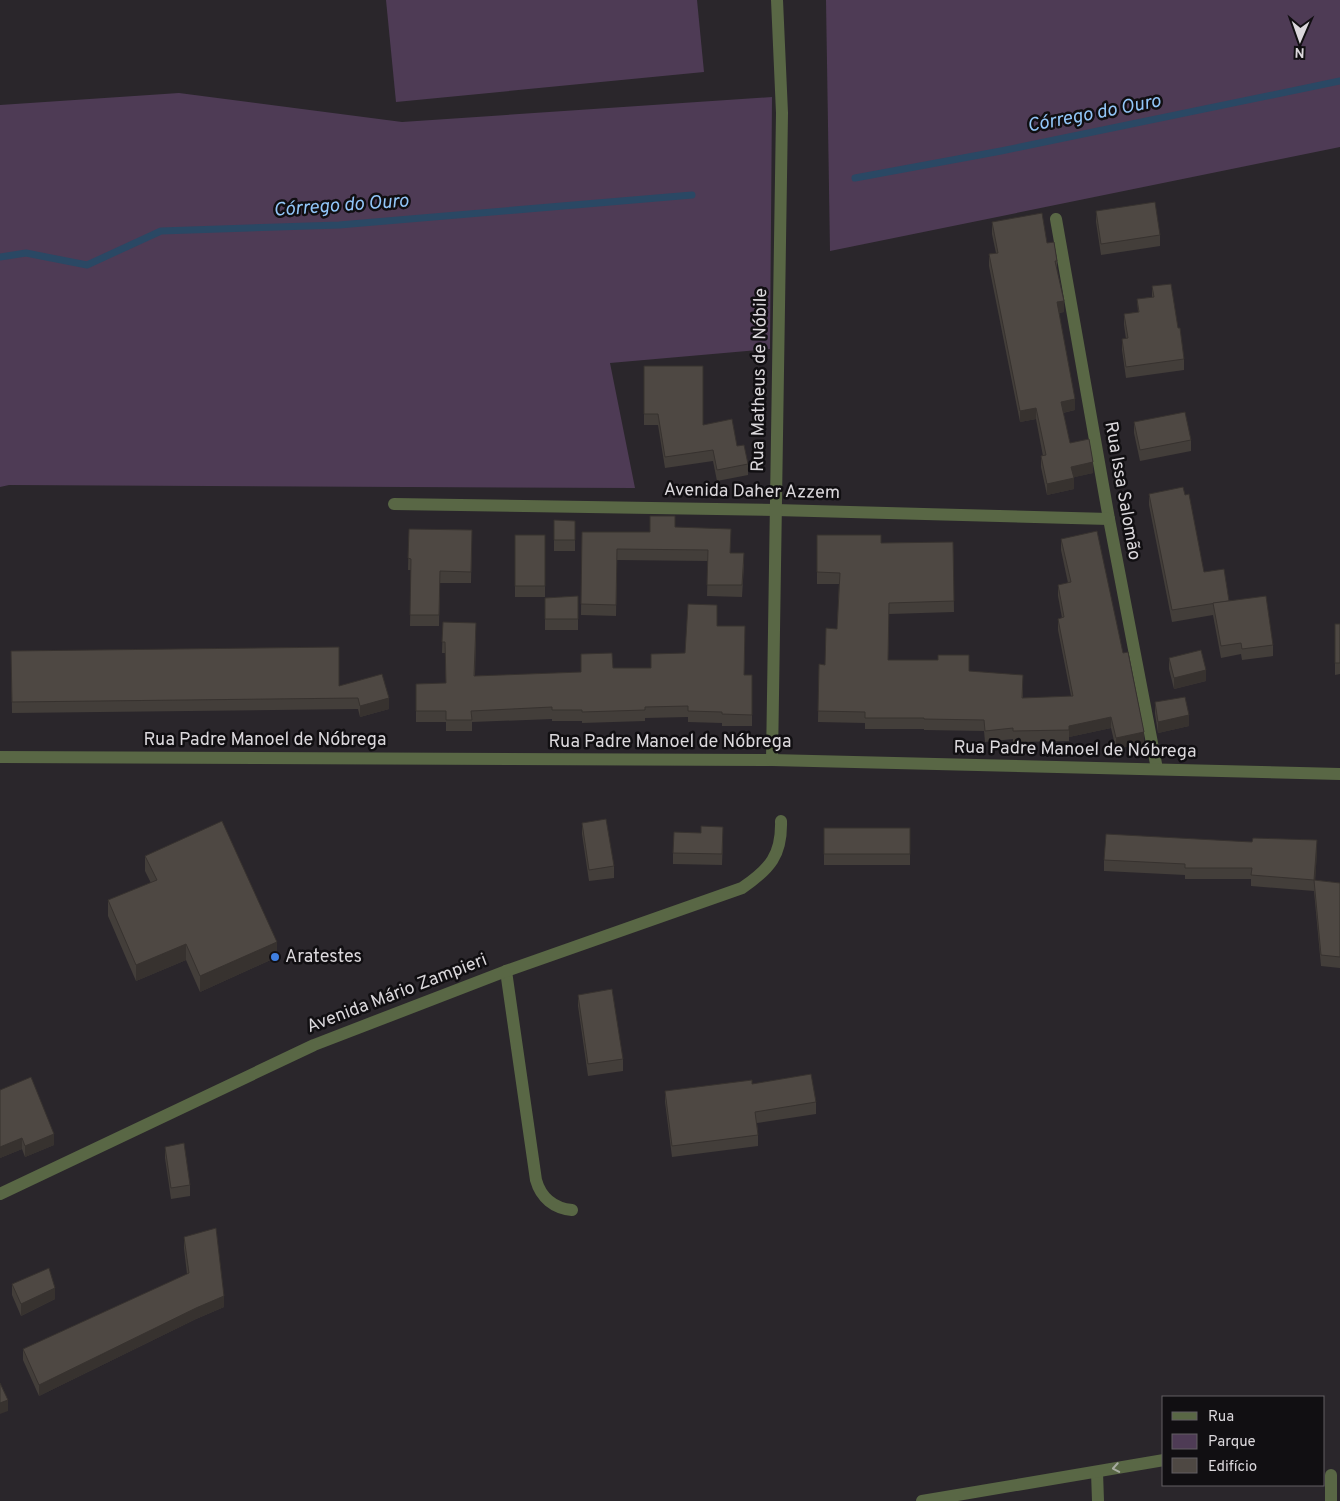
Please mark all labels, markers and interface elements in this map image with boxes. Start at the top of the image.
north arrow [1275,15,1325,65]
text: N [1294,43,1305,60]
water label: Córrego do Ouro [1025,89,1164,139]
water label: Córrego do Ouro [273,189,410,223]
street label: Rua Matheus de Nóbile [747,288,773,472]
street label: Rua Issa Salomão [1098,420,1146,562]
street label: Avenida Daher Azzem [664,479,840,505]
street label: Rua Padre Manoel de Nóbrega [143,729,387,752]
street label: Rua Padre Manoel de Nóbrega [548,731,792,754]
street label: Rua Padre Manoel de Nóbrega [953,736,1197,764]
place label: Aratestes [285,946,362,969]
street label: Avenida Mário Zampieri [303,949,491,1039]
marker: Aratestes [269,951,281,963]
legend [1162,1396,1325,1486]
text: Rua [1208,1408,1234,1427]
text: Parque [1208,1433,1256,1452]
text: Edifício [1208,1458,1257,1477]
one-way arrow [1111,1463,1120,1473]

